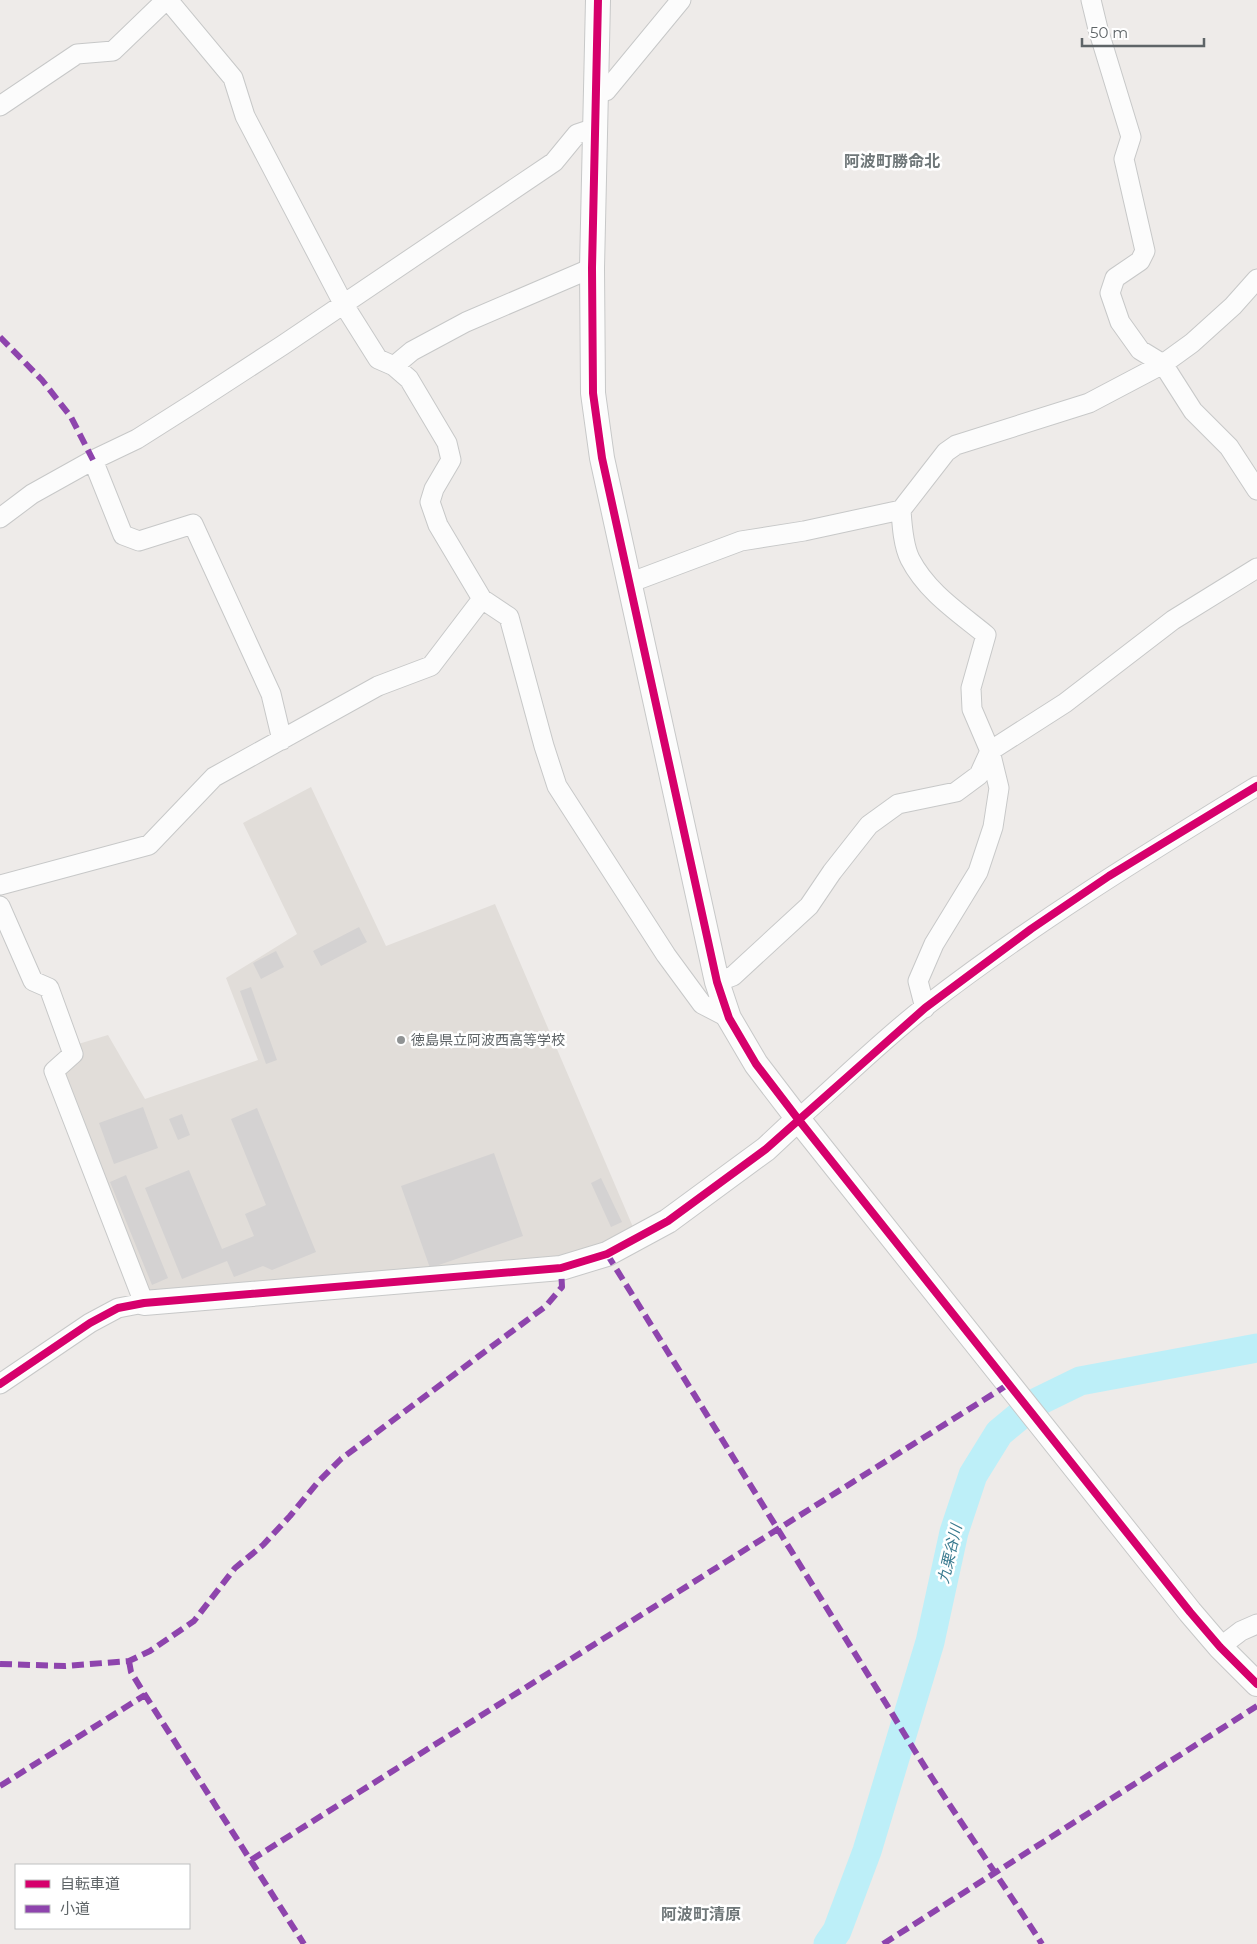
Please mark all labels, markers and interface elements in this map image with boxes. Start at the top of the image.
scale bar [1082,15,1204,47]
text: 50 m [1090,23,1128,42]
district label: 阿波町勝命北 [844,152,940,171]
place label: 徳島県立阿波西高等学校 [411,1031,565,1049]
marker: 徳島県立阿波西高等学校 [395,1034,407,1046]
water label: 九栗谷川 [934,1521,966,1585]
legend [15,1864,190,1929]
text: 自転車道 [60,1874,120,1893]
text: 小道 [60,1899,90,1918]
district label: 阿波町清原 [661,1905,741,1924]

